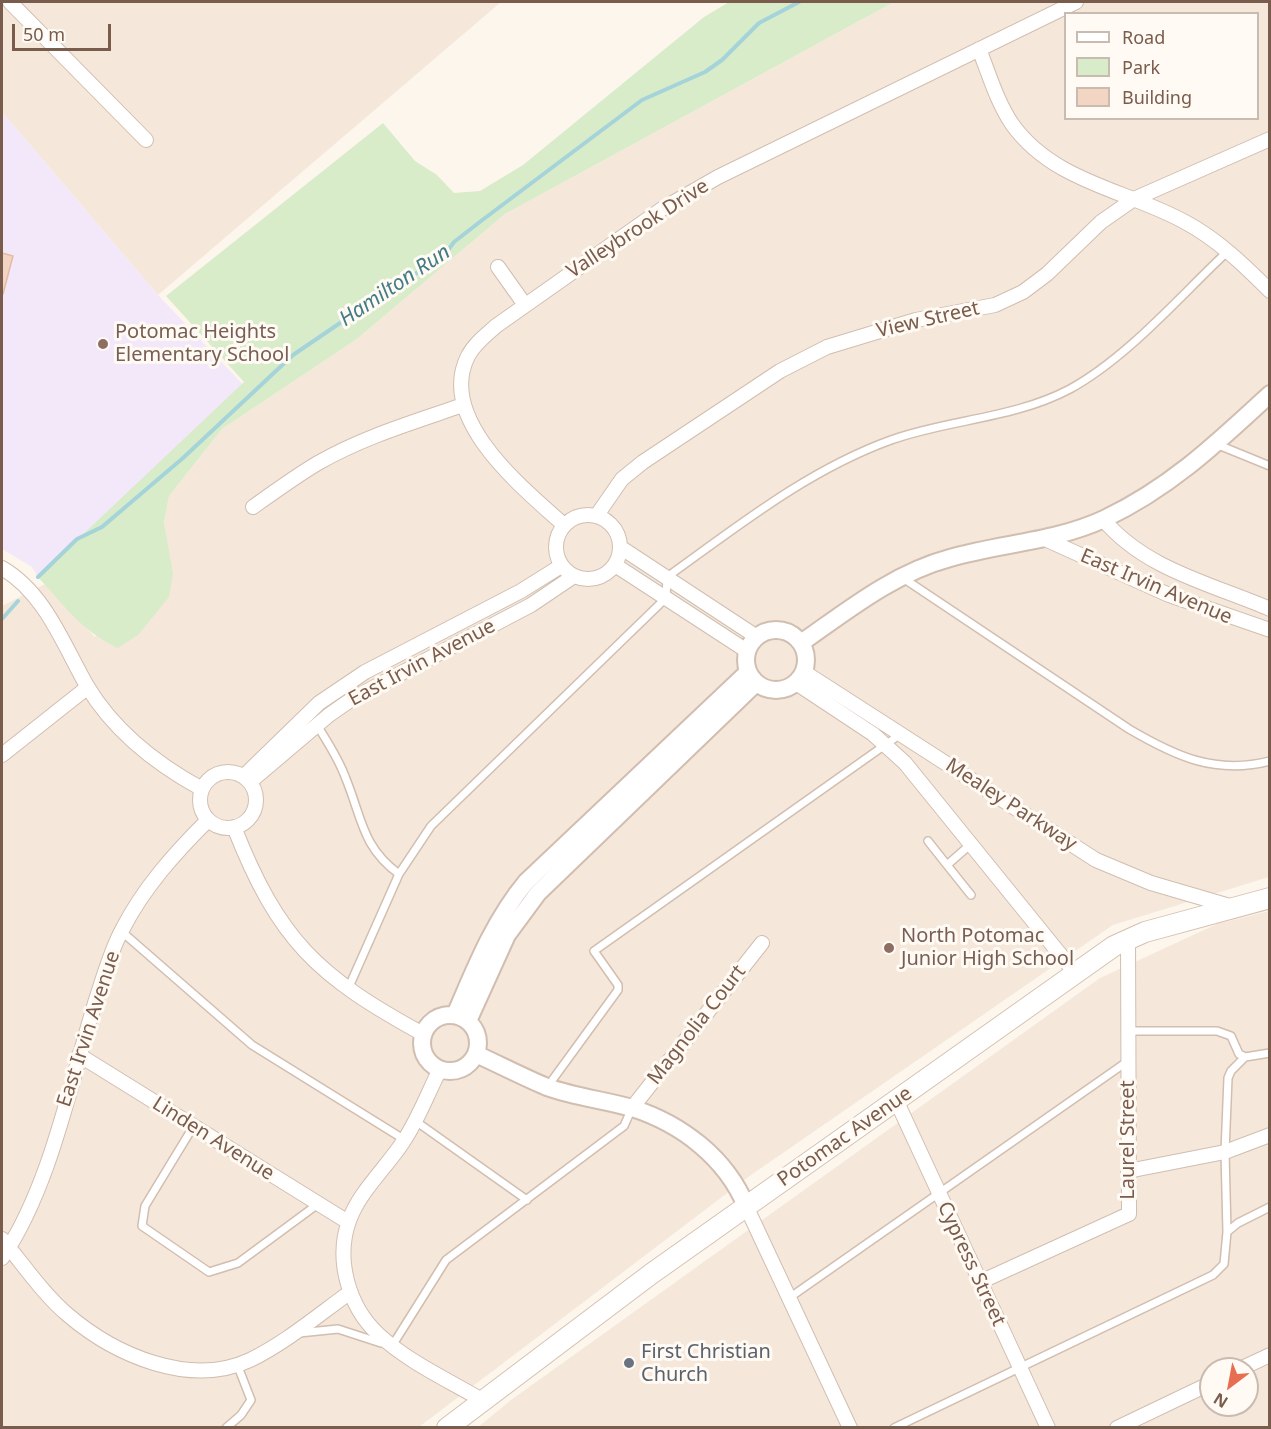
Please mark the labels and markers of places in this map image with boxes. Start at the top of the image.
place label: Potomac Heights Elementary School [115,320,289,367]
marker: Potomac Heights Elementary School [96,337,110,351]
place label: North Potomac Junior High School [901,924,1074,971]
marker: North Potomac Junior High School [882,941,896,955]
place label: First Christian Church [641,1340,771,1387]
marker: First Christian Church [622,1356,636,1370]

